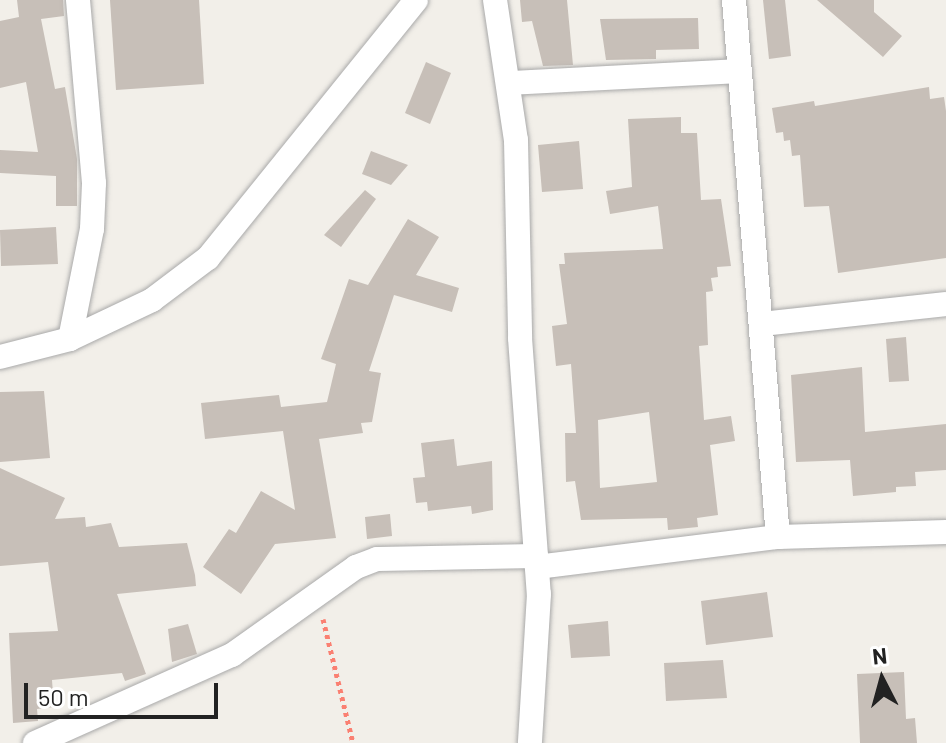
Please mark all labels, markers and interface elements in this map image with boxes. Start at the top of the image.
north arrow [842,639,922,719]
text: N [871,641,888,669]
scale bar [28,667,222,717]
text: 50 m [38,682,89,711]

